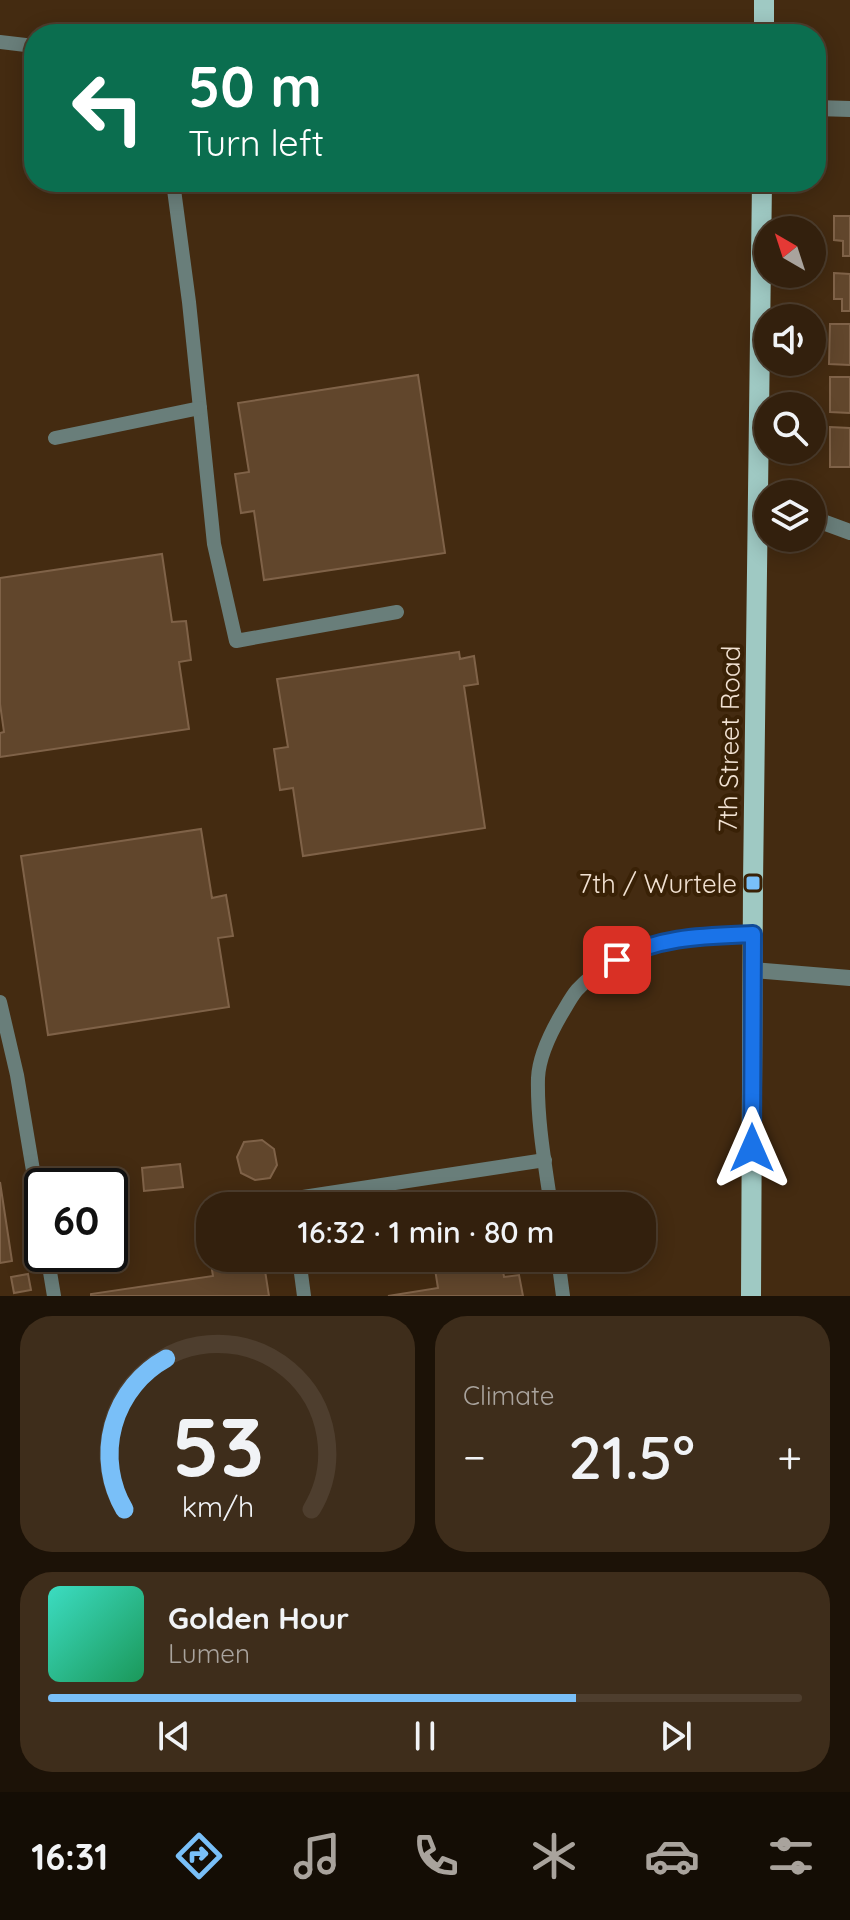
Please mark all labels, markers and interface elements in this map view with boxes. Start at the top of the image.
text: 50 m [188,51,322,121]
icon: left [56,56,160,160]
text: Turn left [188,120,324,165]
north arrow [754,216,826,288]
map controls [754,216,826,552]
button: sound [754,304,826,376]
button: search [754,392,826,464]
button: layers [754,480,826,552]
street label: 7th Street Road [711,645,747,833]
place label: 7th / Wurtele [579,867,737,900]
marker: 7th / Wurtele [744,874,762,892]
pin [583,926,651,994]
icon: arrive [595,938,639,982]
position arrow [710,1106,794,1190]
speed limit sign: 60 [24,1168,128,1272]
text: 16:32 · 1 min · 80 m [298,1213,554,1251]
text: Climate [463,1379,554,1412]
text: 53 [171,1393,264,1497]
text: 21.5° [568,1419,695,1494]
text: − [463,1429,486,1484]
text: + [777,1429,802,1484]
text: km/h [181,1488,254,1524]
text: Golden Hour [168,1599,349,1637]
text: Lumen [168,1637,250,1670]
icon: previous [152,1714,196,1758]
icon: pause [403,1714,447,1758]
icon: next [654,1714,698,1758]
icon: directions [171,1828,227,1884]
icon: music [289,1828,345,1884]
icon: phone [408,1828,464,1884]
icon: climate [526,1828,582,1884]
icon: car [644,1828,700,1884]
icon: filters [763,1828,819,1884]
text: 16:31 [31,1834,108,1879]

